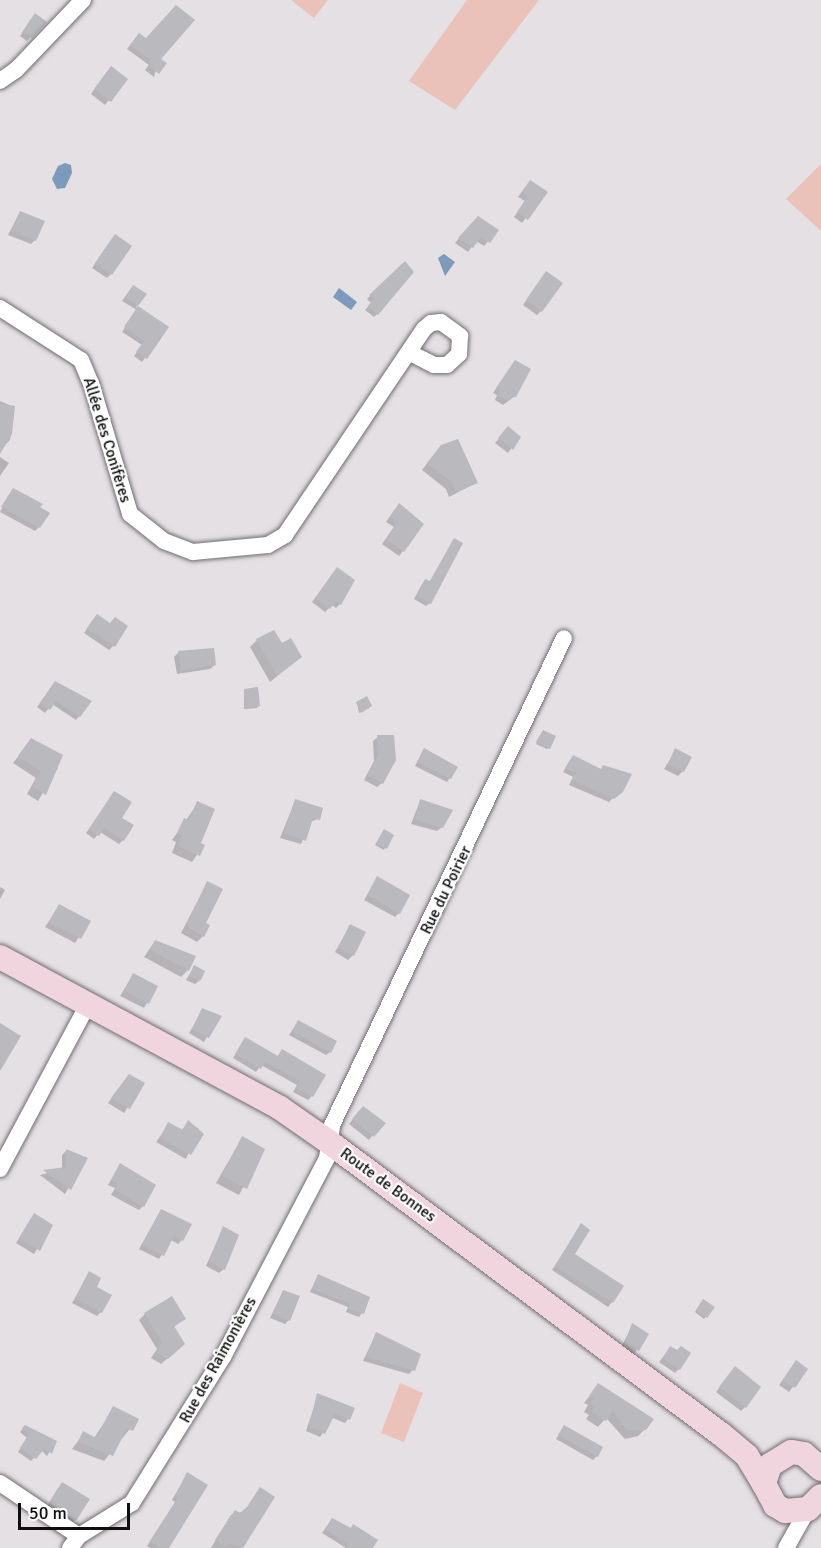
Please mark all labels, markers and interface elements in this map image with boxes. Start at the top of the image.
street label: Allée des Conifères [79,375,135,505]
street label: Rue du Poirier [416,843,476,937]
street label: Route de Bonnes [336,1144,440,1226]
street label: Rue des Raimonières [175,1294,261,1426]
scale bar [21,1491,134,1529]
text: 50 m [29,1502,67,1524]

